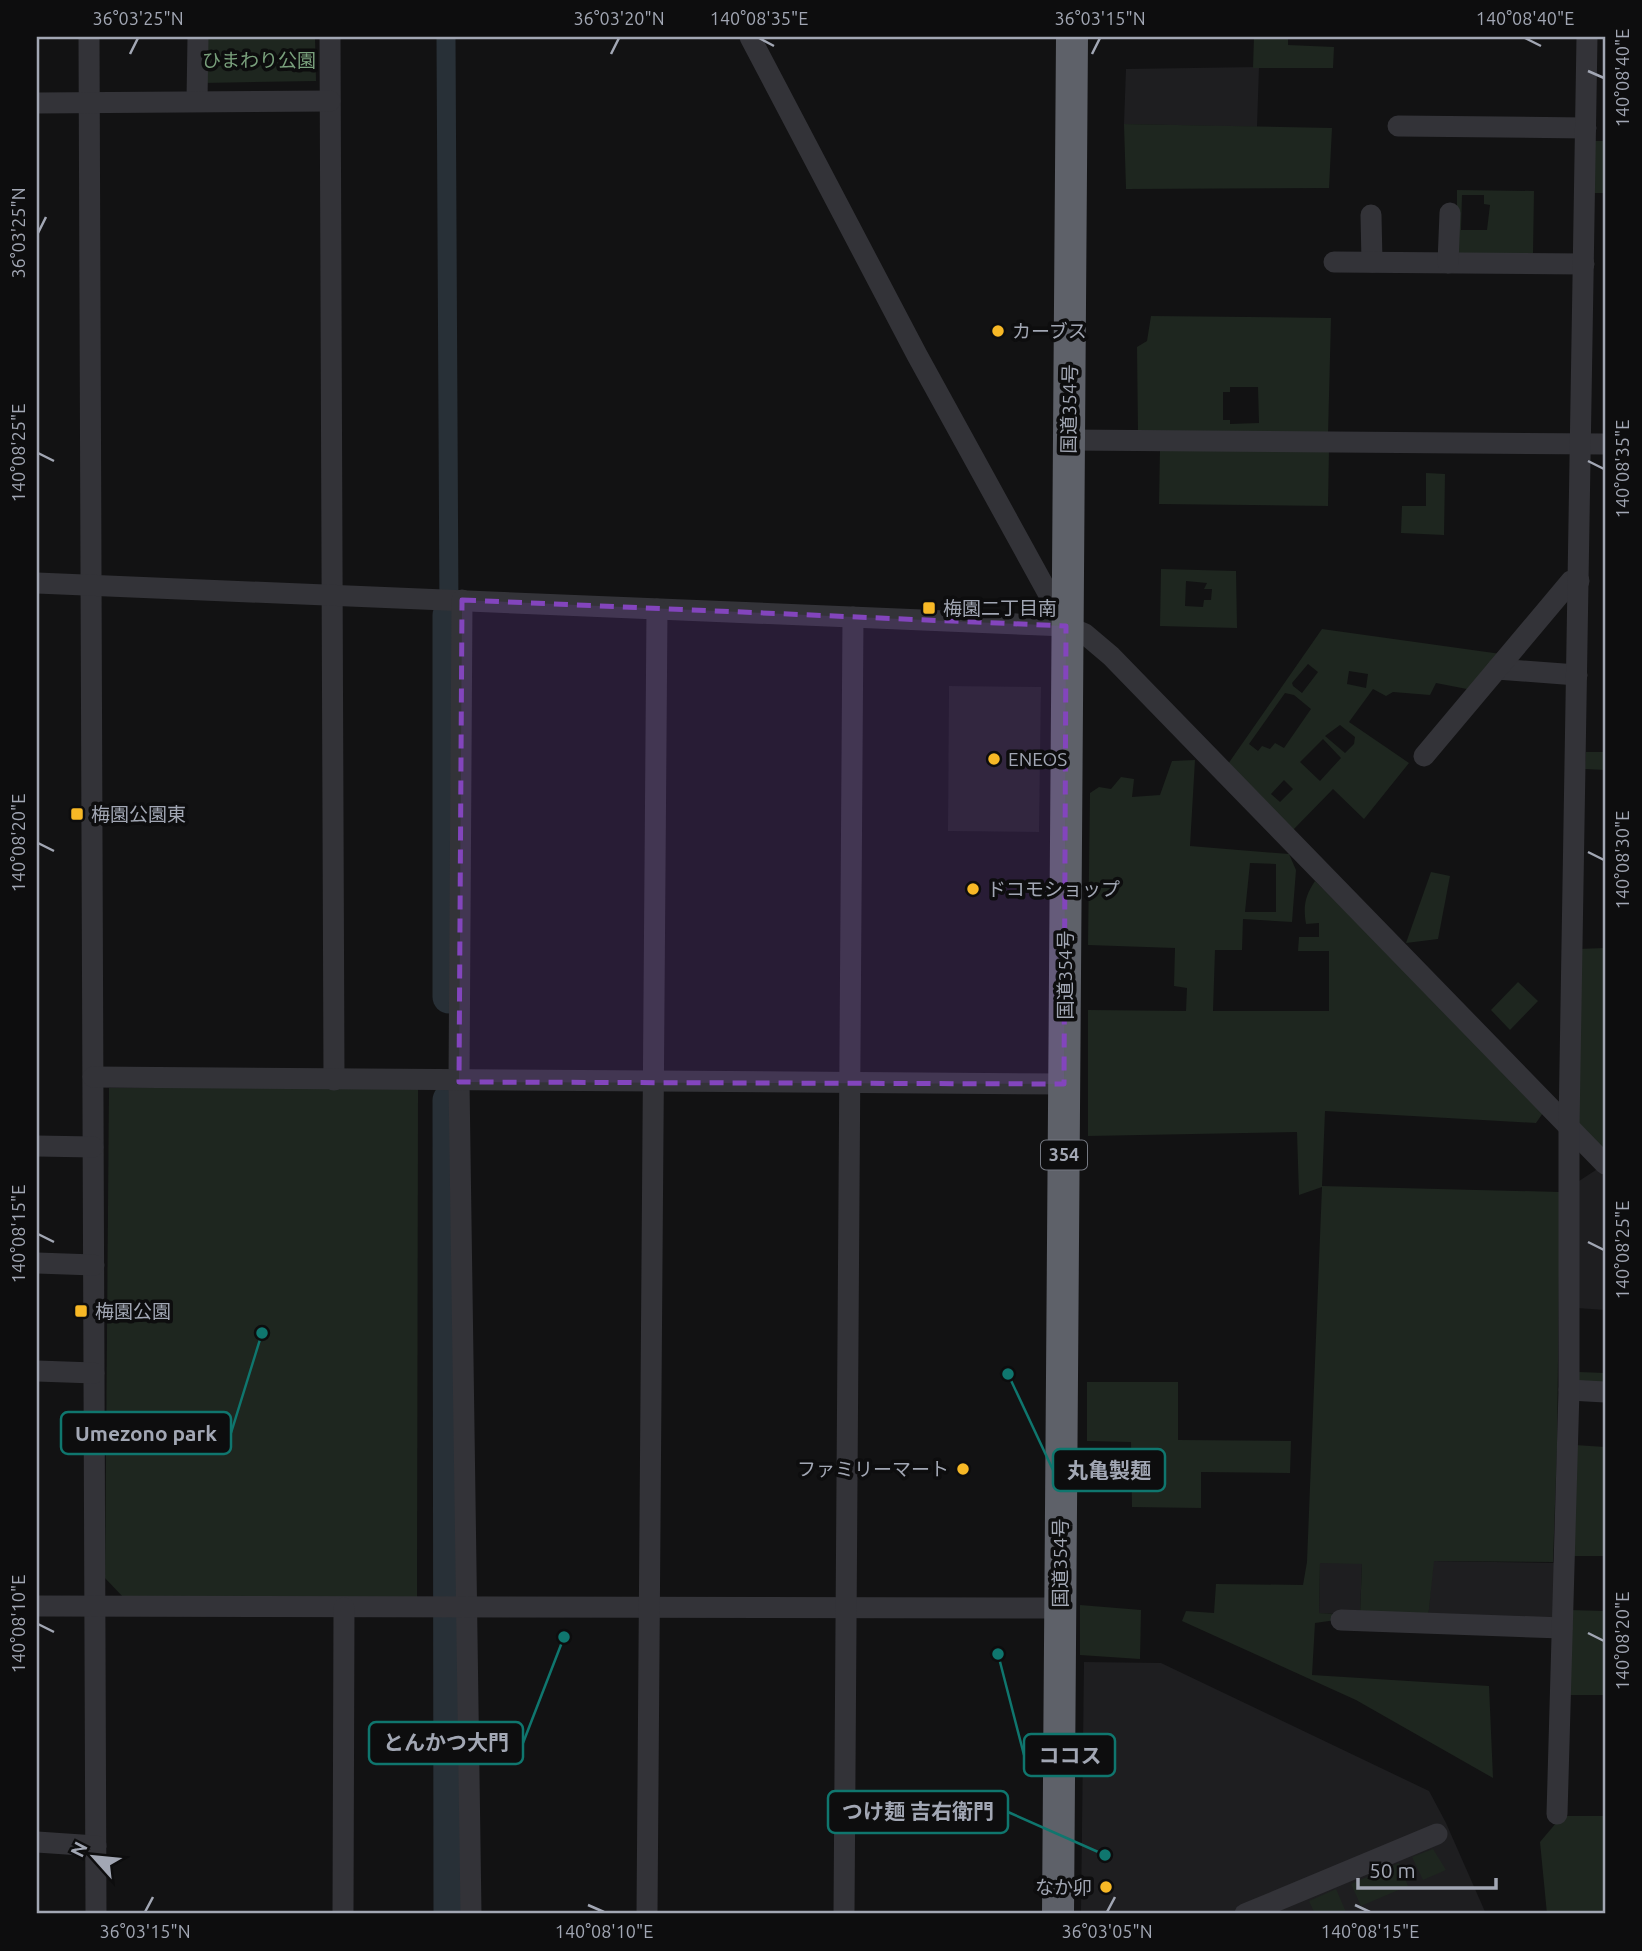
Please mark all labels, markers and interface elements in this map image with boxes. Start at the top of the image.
text: 36°03'25"N [92,8,184,28]
text: 36°03'20"N [573,8,665,28]
text: 140°08'35"E [710,8,808,28]
text: 36°03'15"N [1054,8,1146,28]
text: 140°08'40"E [1476,8,1574,28]
text: 140°08'40"E [1612,29,1632,127]
park label: ひまわり公園 [202,49,316,71]
text: 36°03'25"N [8,187,28,279]
place label: カーブス [1012,320,1087,342]
marker: カーブス [990,323,1006,339]
street label: 国道354号 [1057,364,1081,454]
text: 140°08'25"E [8,404,28,502]
text: 140°08'35"E [1612,420,1632,518]
place label: 梅園二丁目南 [943,597,1057,619]
marker: 梅園二丁目南 [921,600,937,616]
place label: ENEOS [1008,748,1067,770]
marker: ENEOS [986,751,1002,767]
text: 140°08'20"E [8,794,28,892]
place label: 梅園公園東 [91,803,186,825]
marker: 梅園公園東 [69,806,85,822]
text: 140°08'30"E [1612,811,1632,909]
place label: ドコモショップ [987,878,1120,900]
marker: ドコモショップ [965,881,981,897]
street label: 国道354号 [1054,930,1076,1020]
road number: 354 [1041,1140,1087,1170]
text: 140°08'15"E [8,1185,28,1283]
text: 140°08'25"E [1612,1201,1632,1299]
place label: 梅園公園 [95,1300,171,1322]
marker: 梅園公園 [73,1303,89,1319]
callout: Umezono park [61,1412,231,1454]
text: Umezono park [75,1421,217,1445]
callout: 丸亀製麺 [1053,1449,1165,1491]
place label: ファミリーマート [797,1458,949,1480]
text: 丸亀製麺 [1067,1458,1151,1482]
marker: ファミリーマート [955,1461,971,1477]
street label: 国道354号 [1049,1518,1071,1608]
text: 140°08'10"E [8,1575,28,1673]
text: 140°08'20"E [1612,1592,1632,1690]
callout: とんかつ大門 [369,1722,523,1764]
text: とんかつ大門 [383,1730,509,1754]
callout: ココス [1024,1734,1115,1776]
text: ココス [1039,1743,1102,1767]
callout: つけ麺 吉右衛門 [828,1791,1008,1833]
text: つけ麺 吉右衛門 [842,1799,994,1823]
north arrow [60,1822,130,1892]
text: N [66,1838,92,1861]
scale bar [1358,1846,1497,1890]
text: 50 m [1369,1858,1416,1882]
place label: なか卯 [1035,1876,1092,1898]
marker: なか卯 [1098,1879,1114,1895]
text: 36°03'15"N [99,1921,191,1941]
text: 140°08'10"E [555,1921,653,1941]
text: 36°03'05"N [1061,1921,1153,1941]
text: 140°08'15"E [1321,1921,1419,1941]

